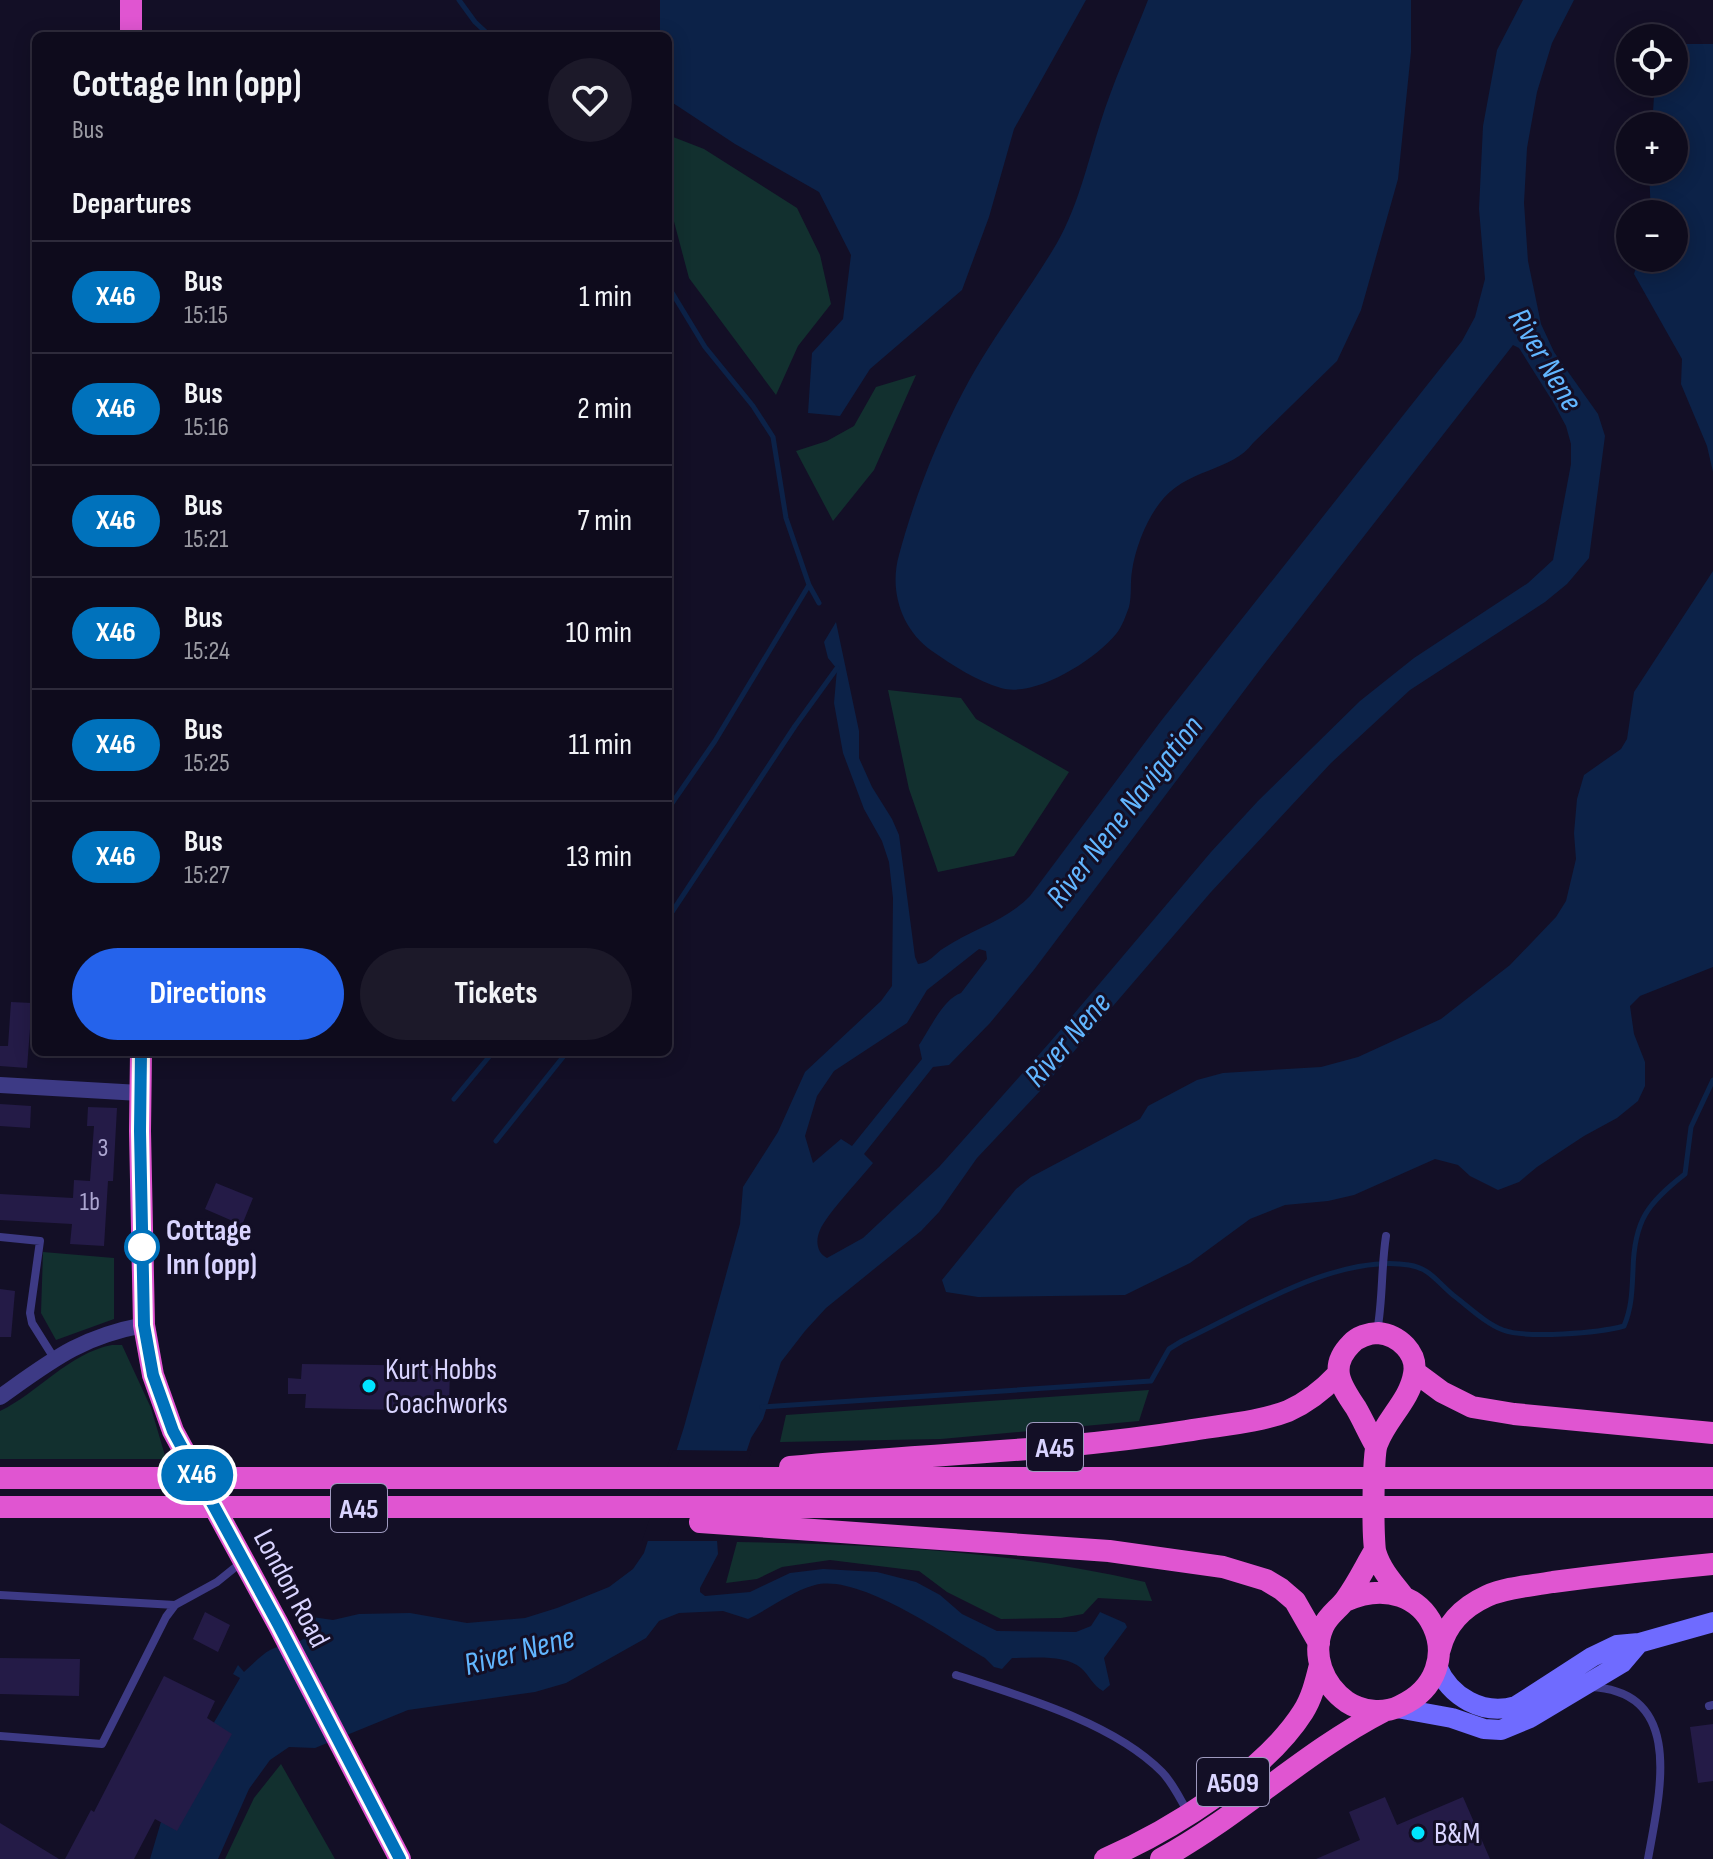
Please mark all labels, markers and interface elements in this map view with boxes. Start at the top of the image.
map controls [1616,24,1688,272]
button: locate [1616,24,1688,96]
button: heart [548,58,632,142]
text: Cottage Inn (opp) [72,62,302,107]
button: + [1616,112,1688,184]
text: Bus [72,115,104,146]
text: Departures [72,186,192,222]
button: − [1616,200,1688,272]
text: Bus [184,264,223,300]
text: 1 min [579,279,632,315]
text: X46 [96,280,136,313]
text: 15:15 [184,300,228,331]
water label: River Nene [1499,301,1591,418]
text: Bus [184,376,223,412]
text: 2 min [577,391,632,427]
text: X46 [96,392,136,425]
text: 15:16 [184,412,229,443]
text: Bus [184,488,223,524]
text: 7 min [578,503,632,539]
text: X46 [96,504,136,537]
text: 15:21 [184,524,228,555]
text: Bus [184,600,223,636]
text: 10 min [566,615,632,651]
text: X46 [96,616,136,649]
text: 15:24 [184,636,230,667]
water label: River Nene Navigation [1038,708,1212,916]
text: Bus [184,712,223,748]
text: 11 min [569,727,632,763]
text: X46 [96,728,136,761]
text: 15:25 [184,748,230,779]
text: Bus [184,824,223,860]
text: 13 min [566,839,632,875]
text: X46 [96,840,136,873]
text: 15:27 [184,860,230,891]
button: Directions [72,948,344,1040]
button: Tickets [360,948,632,1040]
water label: River Nene [1016,985,1120,1095]
house number: 3 [98,1133,108,1164]
house number: 1b [80,1187,100,1218]
place label: Cottage Inn (opp) [166,1213,257,1283]
marker: Cottage Inn (opp) [125,1230,159,1264]
place label: Kurt Hobbs Coachworks [385,1352,508,1422]
marker: Kurt Hobbs Coachworks [360,1377,378,1395]
road number: A45 [1027,1423,1083,1471]
line badge: X46 [151,1449,243,1501]
text: X46 [177,1458,217,1491]
road number: A45 [331,1484,387,1532]
street label: London Road [245,1523,337,1654]
water label: River Nene [460,1618,579,1685]
road number: A509 [1197,1758,1269,1806]
place label: B&M [1434,1816,1480,1852]
marker: B&M [1409,1824,1427,1842]

